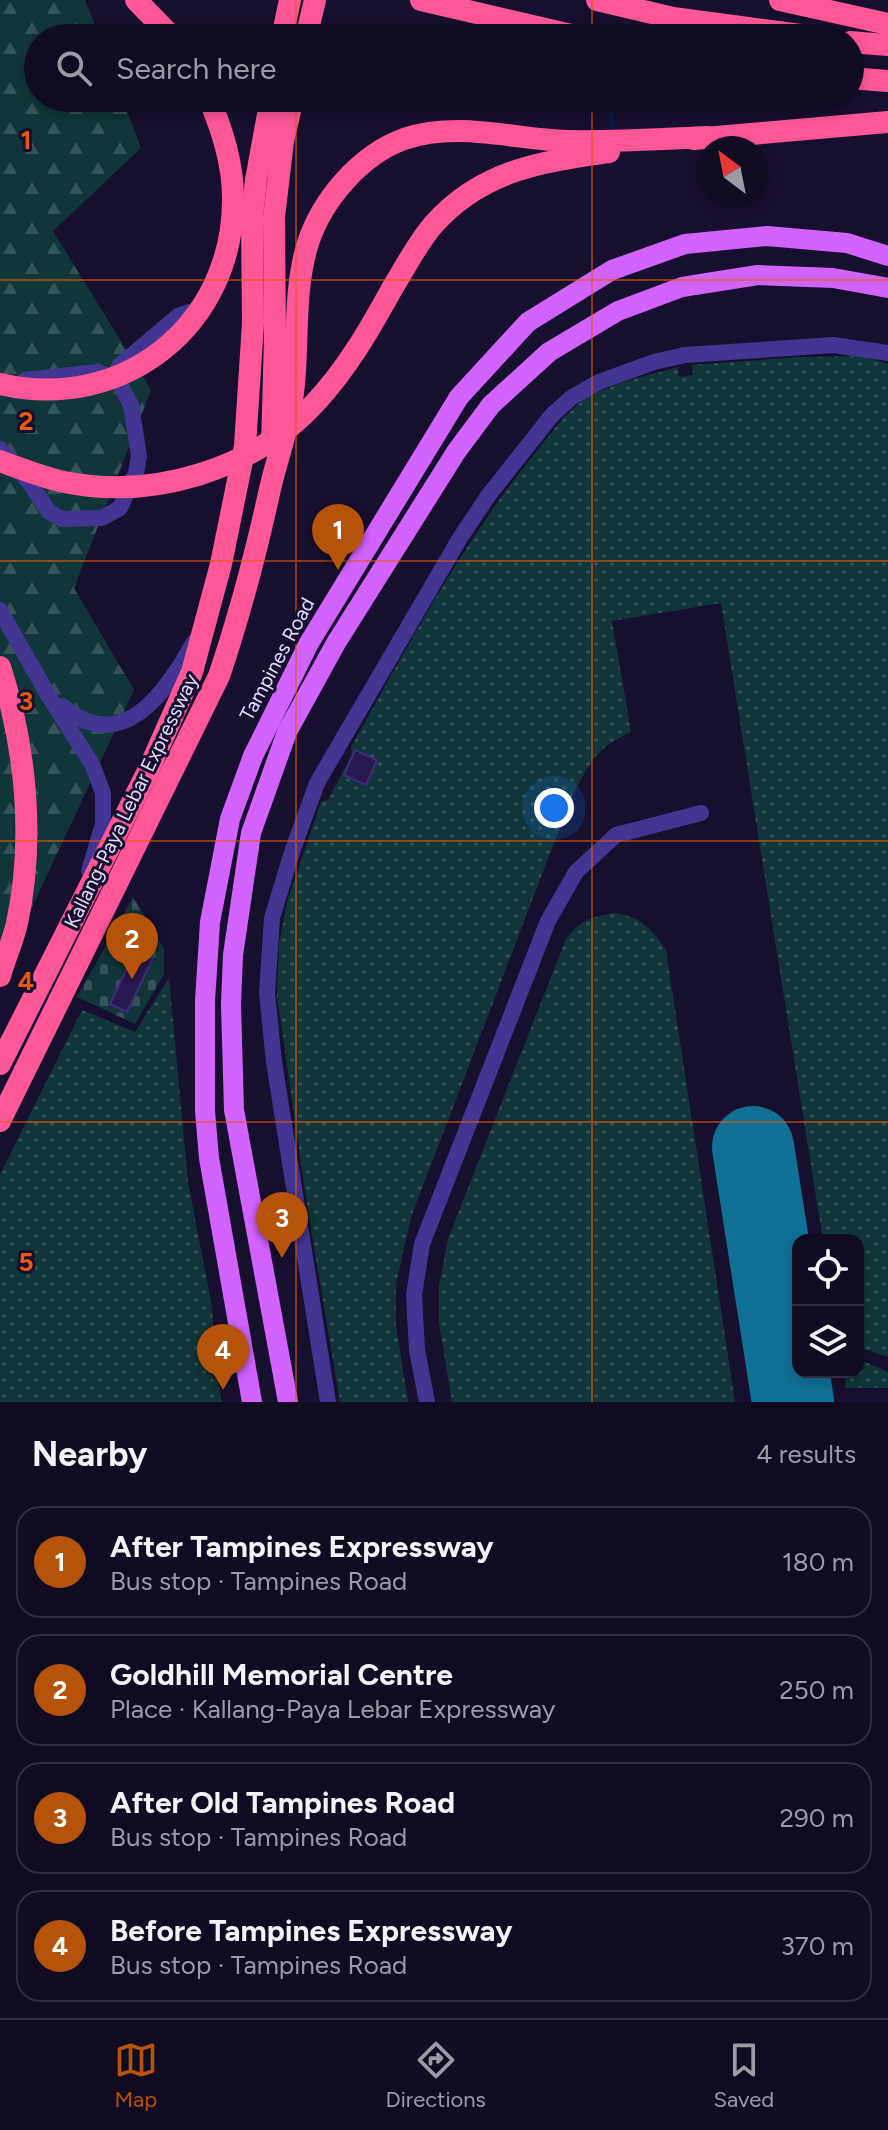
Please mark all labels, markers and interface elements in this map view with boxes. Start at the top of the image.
search box [24,24,864,112]
icon: search [52,46,96,90]
text: Search here [116,50,276,87]
text: 1 [21,124,31,156]
north arrow [696,136,768,208]
text: 2 [18,405,34,437]
pin: 1 [312,504,364,570]
street label: Tampines Road [235,593,319,725]
street label: Kallang-Paya Lebar Expressway [59,670,203,932]
text: 3 [19,685,33,717]
your location [534,788,574,828]
pin: 2 [106,913,158,979]
text: 4 [18,965,34,997]
pin: 3 [256,1192,308,1258]
map controls [792,1234,864,1378]
button: locate [792,1234,864,1306]
text: 5 [18,1246,34,1278]
button: layers [792,1306,864,1378]
pin: 4 [197,1324,249,1390]
text: Nearby [32,1434,147,1475]
text: 4 results [756,1438,856,1470]
text: After Tampines Expressway [110,1528,494,1565]
text: 1 [55,1546,65,1578]
text: 180 m [782,1546,854,1578]
text: Bus stop · Tampines Road [110,1565,407,1597]
text: Goldhill Memorial Centre [110,1656,453,1693]
text: 2 [52,1674,68,1706]
text: 250 m [779,1674,854,1706]
text: Place · Kallang-Paya Lebar Expressway [110,1693,555,1725]
text: After Old Tampines Road [110,1784,455,1821]
text: 3 [53,1802,67,1834]
text: 290 m [780,1802,854,1834]
text: Bus stop · Tampines Road [110,1821,407,1853]
text: Before Tampines Expressway [110,1912,512,1949]
text: 4 [52,1930,68,1962]
text: 370 m [781,1930,854,1962]
text: Bus stop · Tampines Road [110,1949,407,1981]
tab: Map [114,2038,158,2113]
tab: Directions [386,2038,486,2113]
tab: Saved [713,2038,774,2113]

